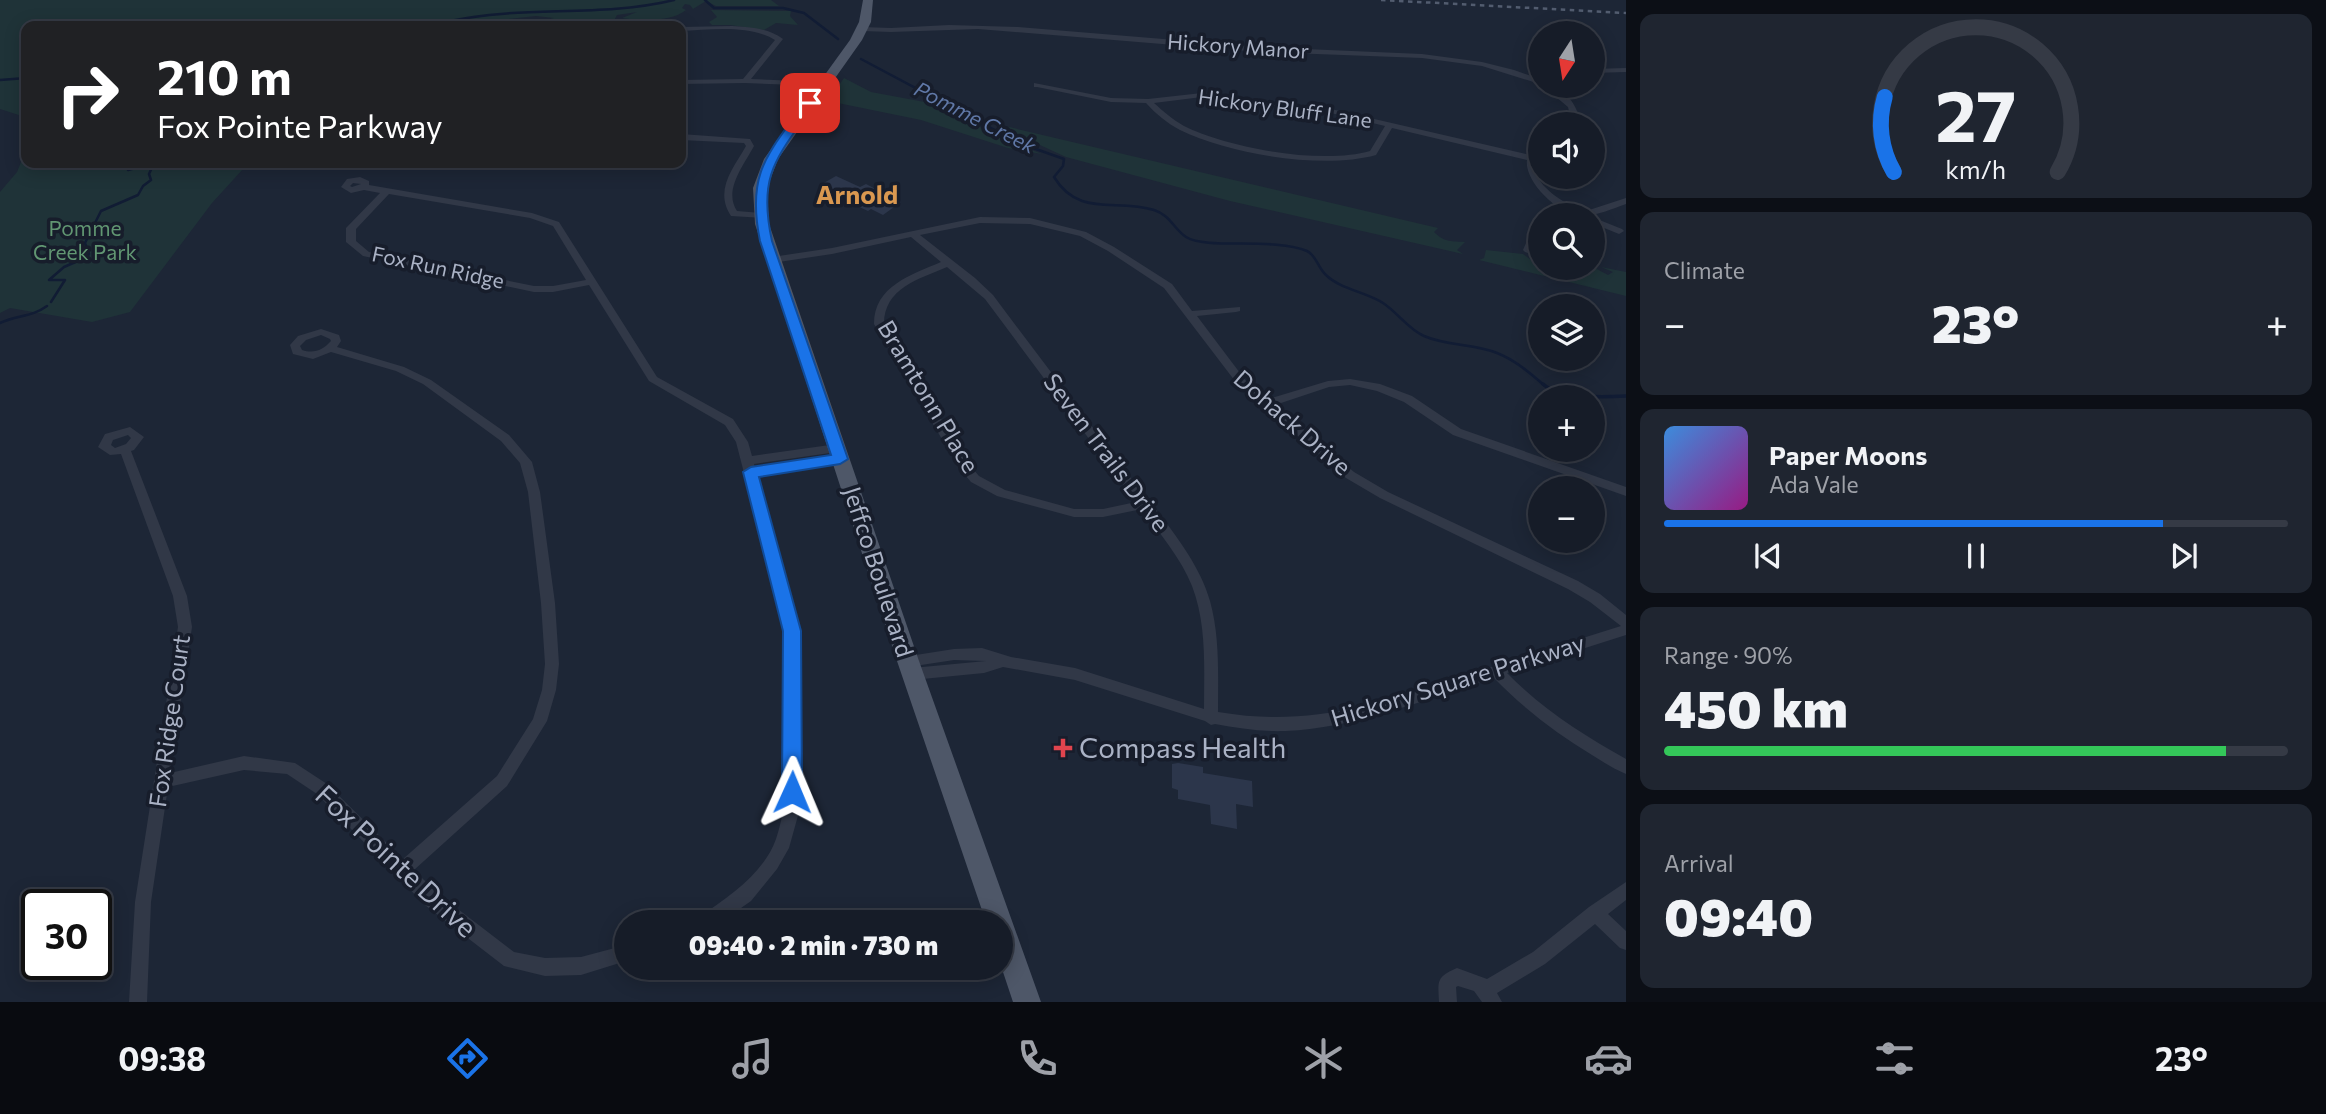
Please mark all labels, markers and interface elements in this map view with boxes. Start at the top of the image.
north arrow [1528,21,1605,98]
map controls [1528,21,1605,553]
street label: Hickory Manor [1166,28,1310,63]
text: 210 m [157,45,292,105]
icon: right [42,49,133,140]
text: 27 [1936,68,2016,157]
pin [780,73,840,133]
water label: Pomme Creek [911,75,1041,158]
street label: Hickory Bluff Lane [1197,83,1374,132]
icon: arrive [791,84,829,122]
text: Fox Pointe Parkway [157,105,442,145]
button: sound [1528,112,1605,189]
text: km/h [1946,154,2006,184]
district label: Arnold [816,178,898,209]
button: search [1528,203,1605,280]
park label: Pomme Creek Park [33,215,137,264]
street label: Fox Run Ridge [370,240,507,293]
text: Climate [1664,256,1745,284]
text: 23° [1932,290,2019,354]
button: layers [1528,294,1605,371]
text: − [1664,299,1686,346]
text: + [2266,299,2288,346]
street label: Bramtonn Place [872,315,986,478]
street label: Dohack Drive [1228,363,1358,481]
street label: Seven Trails Drive [1038,367,1176,537]
button: + [1528,385,1605,462]
text: Paper Moons [1769,439,1927,470]
text: Ada Vale [1769,470,1859,498]
button: − [1528,476,1605,553]
street label: Jeffco Boulevard [838,483,921,660]
icon: previous [1749,537,1787,575]
icon: pause [1957,537,1995,575]
icon: next [2165,537,2203,575]
street label: Hickory Square Parkway [1327,627,1588,732]
street label: Fox Ridge Court [142,632,195,809]
text: Range · 90% [1664,641,1792,669]
text: 450 km [1664,675,1848,739]
place label: Compass Health [1079,730,1286,764]
marker: Compass Health [1053,738,1073,758]
position arrow [755,755,829,829]
street label: Fox Pointe Drive [309,777,484,944]
text: Arrival [1664,849,1734,877]
text: 09:40 [1664,883,1813,947]
speed limit sign: 30 [21,889,112,980]
text: 09:40 · 2 min · 730 m [689,929,938,960]
icon: directions [443,1034,492,1083]
icon: music [728,1034,777,1083]
icon: phone [1013,1034,1062,1083]
icon: climate [1299,1034,1348,1083]
icon: car [1584,1034,1633,1083]
icon: filters [1870,1034,1919,1083]
text: 09:38 [118,1038,206,1078]
text: 23° [2155,1038,2208,1078]

